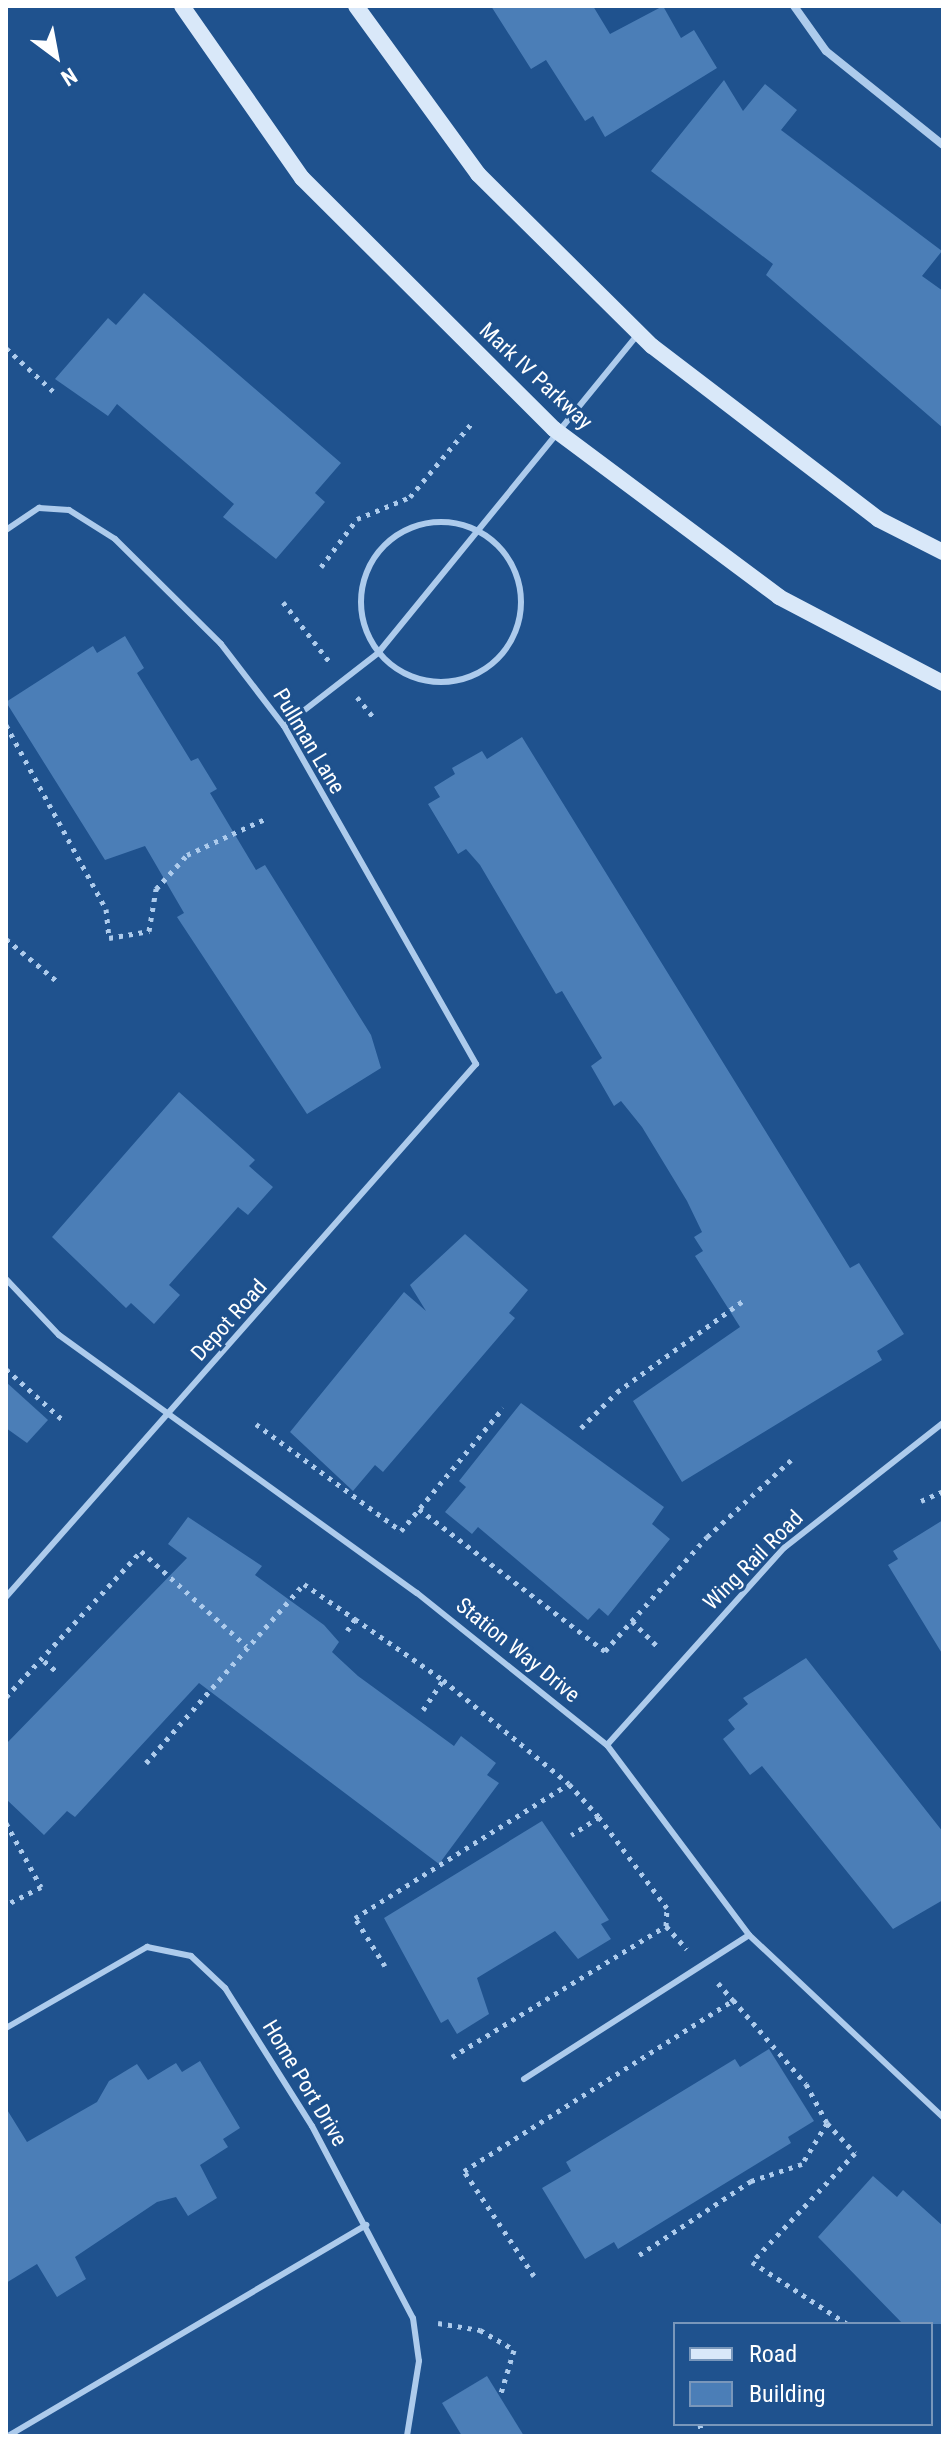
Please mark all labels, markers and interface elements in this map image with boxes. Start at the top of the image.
north arrow [16,16,96,96]
text: N [57,63,81,91]
street label: Mark IV Parkway [474,317,598,435]
street label: Pullman Lane [267,684,351,798]
street label: Depot Road [186,1274,272,1366]
street label: Wing Rail Road [698,1505,808,1615]
street label: Station Way Drive [451,1592,585,1708]
street label: Home Port Drive [257,2015,353,2151]
legend [673,2322,933,2426]
text: Road [749,2340,797,2368]
text: Building [749,2380,826,2408]

